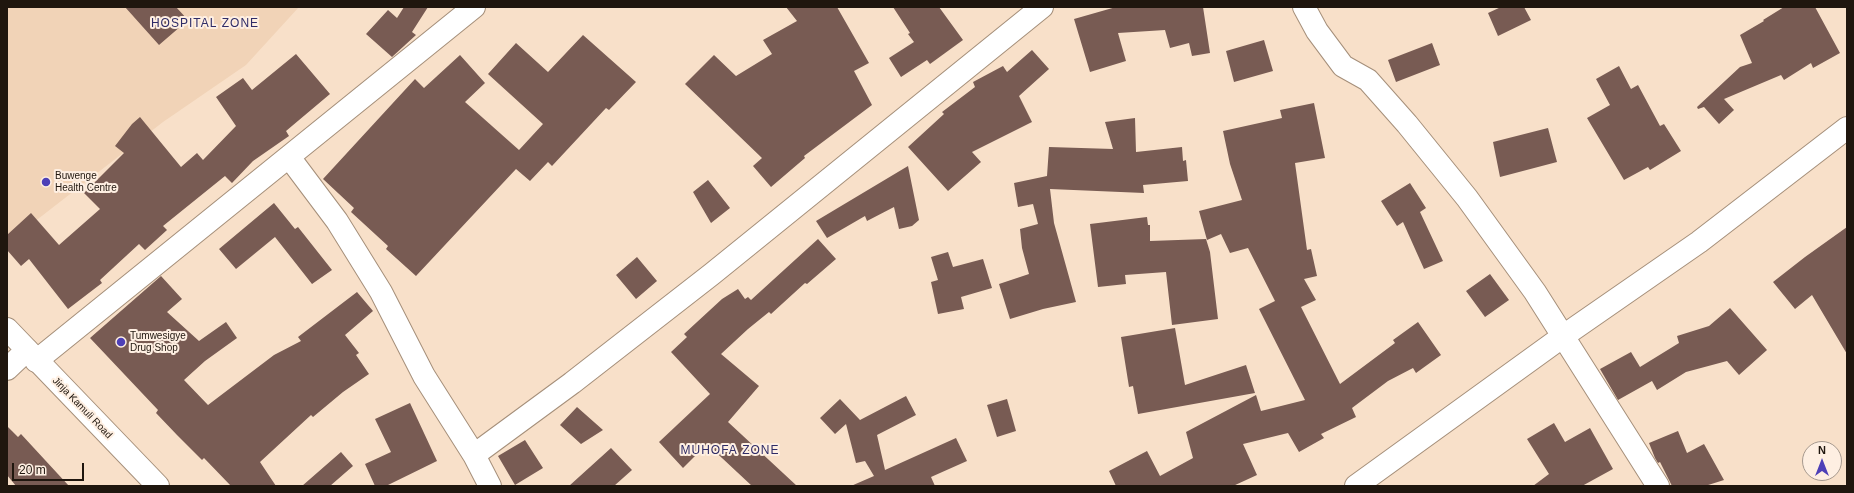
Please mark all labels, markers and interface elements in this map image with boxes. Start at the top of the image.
district label: HOSPITAL ZONE [151,17,259,31]
place label: Buwenge Health Centre [55,170,117,194]
marker: Buwenge Health Centre [40,176,52,188]
place label: Tumwesigye Drug Shop [130,330,186,354]
marker: Tumwesigye Drug Shop [115,336,127,348]
street label: Jinja Kamuli Road [50,375,114,441]
north arrow [1802,441,1842,481]
district label: MUHOFA ZONE [680,444,780,458]
text: N [1818,444,1826,456]
scale bar [14,455,86,481]
text: 20 m [19,463,46,477]

